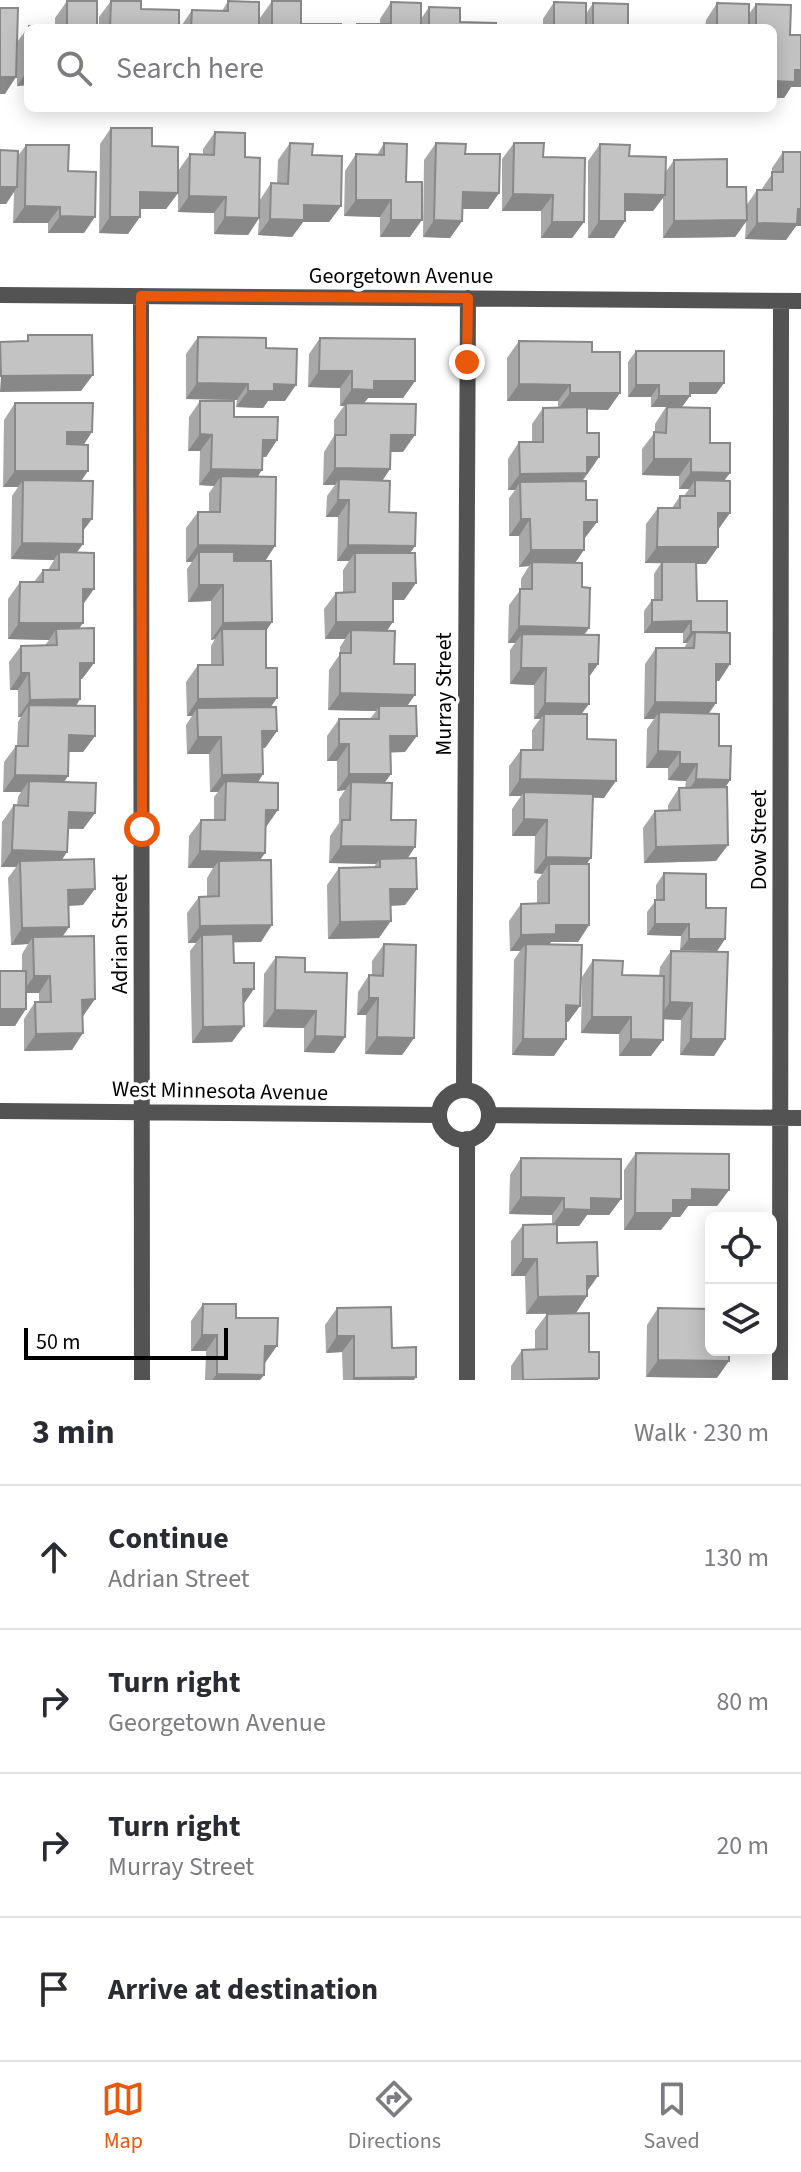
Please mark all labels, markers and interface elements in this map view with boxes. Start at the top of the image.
search box [24,24,777,112]
icon: search [52,46,96,90]
text: Search here [116,47,264,90]
street label: Georgetown Avenue [309,260,493,292]
route end [449,344,485,380]
street label: Murray Street [428,632,460,756]
street label: Dow Street [743,789,775,890]
route start [124,811,160,847]
street label: Adrian Street [104,874,136,994]
street label: West Minnesota Avenue [112,1073,328,1109]
map controls [705,1212,777,1356]
button: locate [705,1212,777,1284]
button: layers [705,1284,777,1356]
scale bar [24,1324,228,1360]
text: 50 m [36,1326,81,1358]
text: 3 min [32,1408,115,1457]
text: Walk · 230 m [634,1414,769,1451]
text: Continue [108,1517,229,1560]
icon: ahead [32,1535,76,1579]
text: 130 m [703,1539,769,1576]
text: Adrian Street [108,1560,250,1597]
text: Turn right [108,1661,240,1704]
icon: right [32,1679,76,1723]
text: 80 m [716,1683,769,1720]
text: Georgetown Avenue [108,1704,326,1741]
text: Turn right [108,1805,240,1848]
icon: right [32,1823,76,1867]
text: 20 m [716,1827,769,1864]
text: Murray Street [108,1848,254,1885]
icon: arrive [32,1967,76,2011]
text: Arrive at destination [108,1968,378,2011]
tab: Map [101,2077,145,2157]
tab: Directions [348,2077,441,2157]
tab: Saved [644,2077,700,2157]

